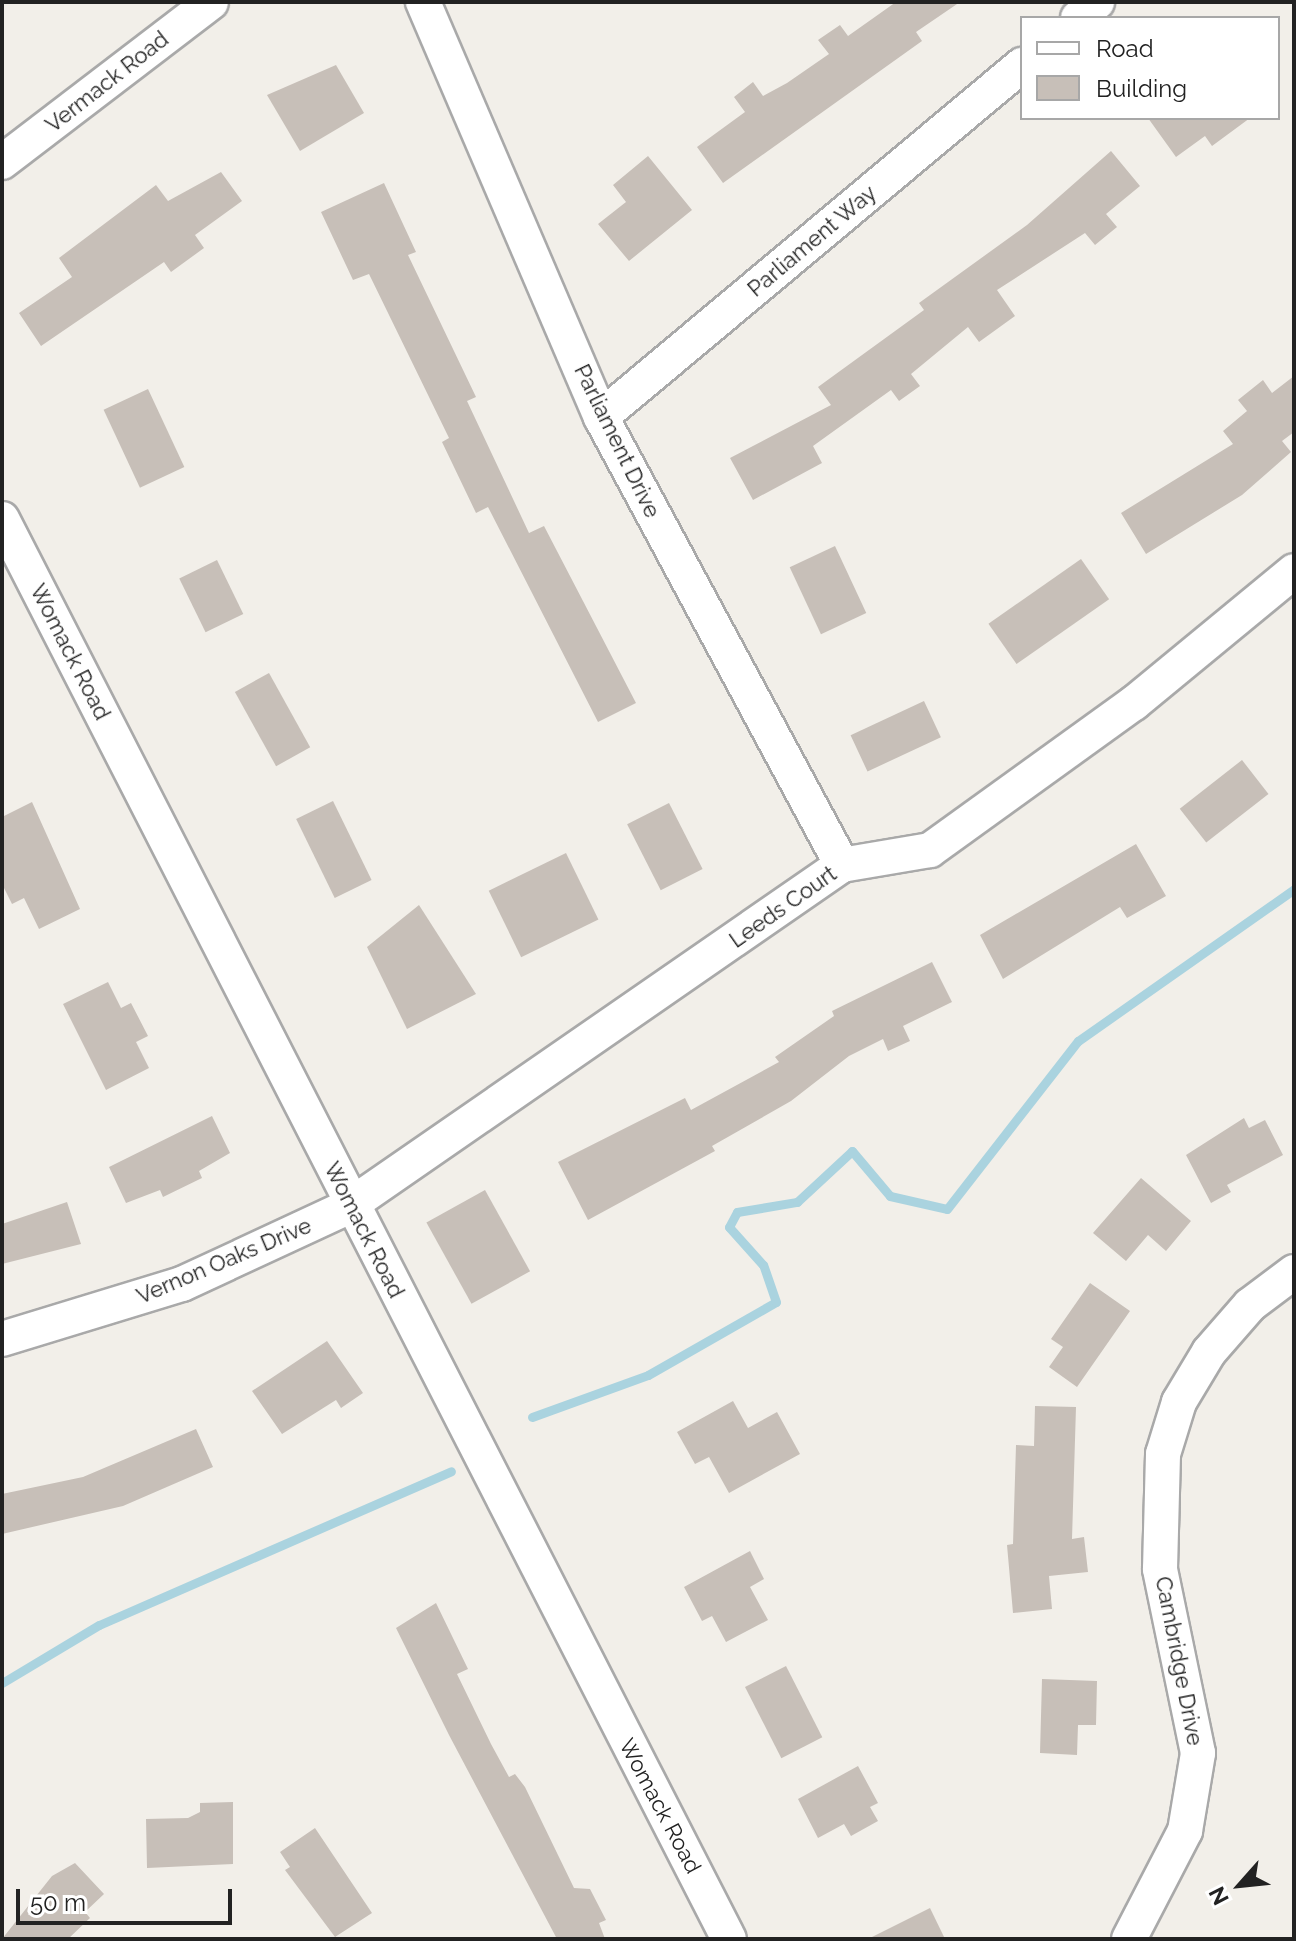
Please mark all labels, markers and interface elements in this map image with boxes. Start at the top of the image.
legend [1020,16,1280,120]
street label: Vermack Road [40,26,174,138]
text: Road [1096,34,1154,63]
text: Building [1096,74,1187,103]
street label: Parliament Way [742,179,882,303]
street label: Parliament Drive [568,360,666,522]
street label: Womack Road [24,580,116,724]
street label: Leeds Court [724,860,842,954]
street label: Womack Road [318,1158,410,1302]
street label: Vernon Oaks Drive [133,1212,315,1310]
street label: Cambridge Drive [1150,1574,1208,1748]
street label: Womack Road [613,1734,707,1878]
north arrow [1200,1845,1280,1925]
scale bar [20,1873,236,1923]
text: N [1203,1883,1234,1909]
text: 50 m [30,1888,86,1917]

